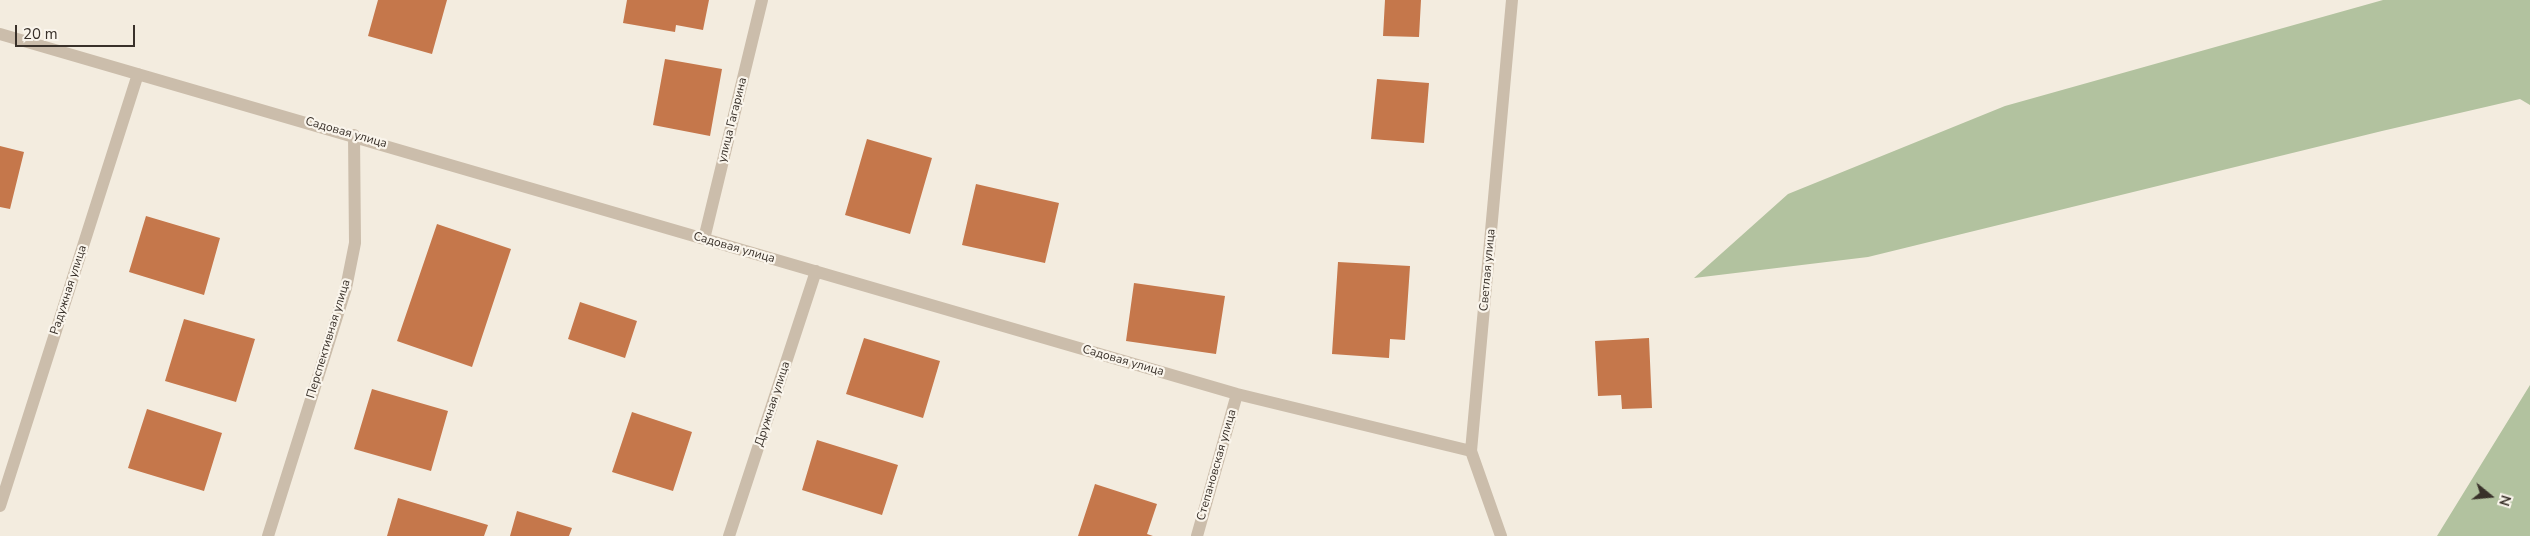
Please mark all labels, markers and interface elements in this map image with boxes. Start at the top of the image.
scale bar [18,15,138,47]
text: 20 m [23,24,58,44]
street label: улица Гагарина [715,76,751,164]
street label: Садовая улица [303,114,389,152]
street label: Светлая улица [1477,228,1499,312]
street label: Садовая улица [691,229,777,267]
street label: Радужная улица [48,243,90,337]
street label: Перспективная улица [304,278,354,400]
street label: Садовая улица [1080,342,1166,380]
street label: Дружная улица [752,360,794,448]
street label: Степановская улица [1194,408,1240,522]
north arrow [2465,471,2515,521]
text: N [2494,493,2515,508]

